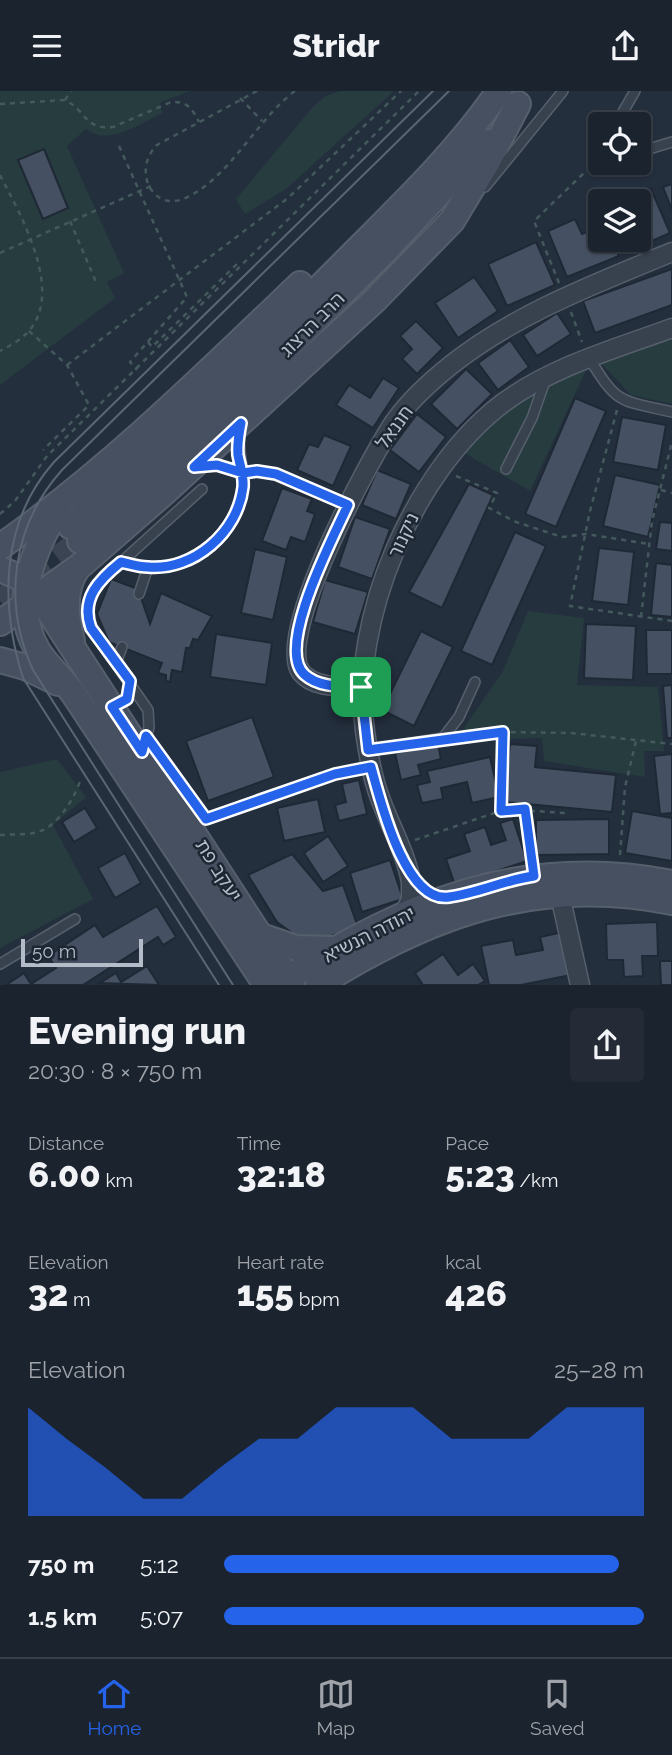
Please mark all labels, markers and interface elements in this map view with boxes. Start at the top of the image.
icon: menu [28,27,66,65]
text: Stridr [292,27,380,64]
icon: share [606,27,644,65]
map controls [588,112,651,252]
button: locate [588,112,651,175]
button: layers [588,189,651,252]
street label: הרב הרצוג [275,287,349,361]
street label: חננאל [371,401,417,453]
street label: ניקנור [383,509,423,561]
pin [331,657,391,717]
icon: arrive [342,668,380,706]
street label: יעקב פת [191,835,247,905]
street label: יהודה הנשיא [319,901,419,967]
scale bar [21,936,144,968]
text: 50 m [32,940,76,962]
text: Evening run [28,1008,246,1053]
button: share [570,1008,644,1082]
text: 20:30 · 8 × 750 m [28,1057,202,1084]
text: Distance [28,1132,104,1154]
text: Time [237,1132,281,1154]
text: Pace [445,1132,489,1154]
text: 6.00 [28,1154,101,1195]
text: 32:18 [237,1154,326,1195]
text: 5:23 [445,1154,515,1195]
text: km [101,1169,133,1191]
text: /km [515,1169,559,1191]
text: Elevation [28,1251,109,1273]
text: Heart rate [237,1251,324,1273]
text: kcal [445,1251,481,1273]
text: 32 [28,1273,68,1314]
text: 155 [237,1273,294,1314]
text: 426 [445,1273,507,1314]
text: m [68,1288,91,1310]
text: bpm [294,1288,340,1310]
text: Elevation [28,1356,126,1383]
text: 25–28 m [554,1356,644,1383]
text: 750 m [28,1551,94,1578]
text: 5:12 [140,1551,179,1578]
text: 1.5 km [28,1603,97,1630]
text: 5:07 [140,1603,183,1630]
tab: Home [88,1675,141,1739]
tab: Map [316,1675,355,1739]
tab: Saved [530,1675,584,1739]

